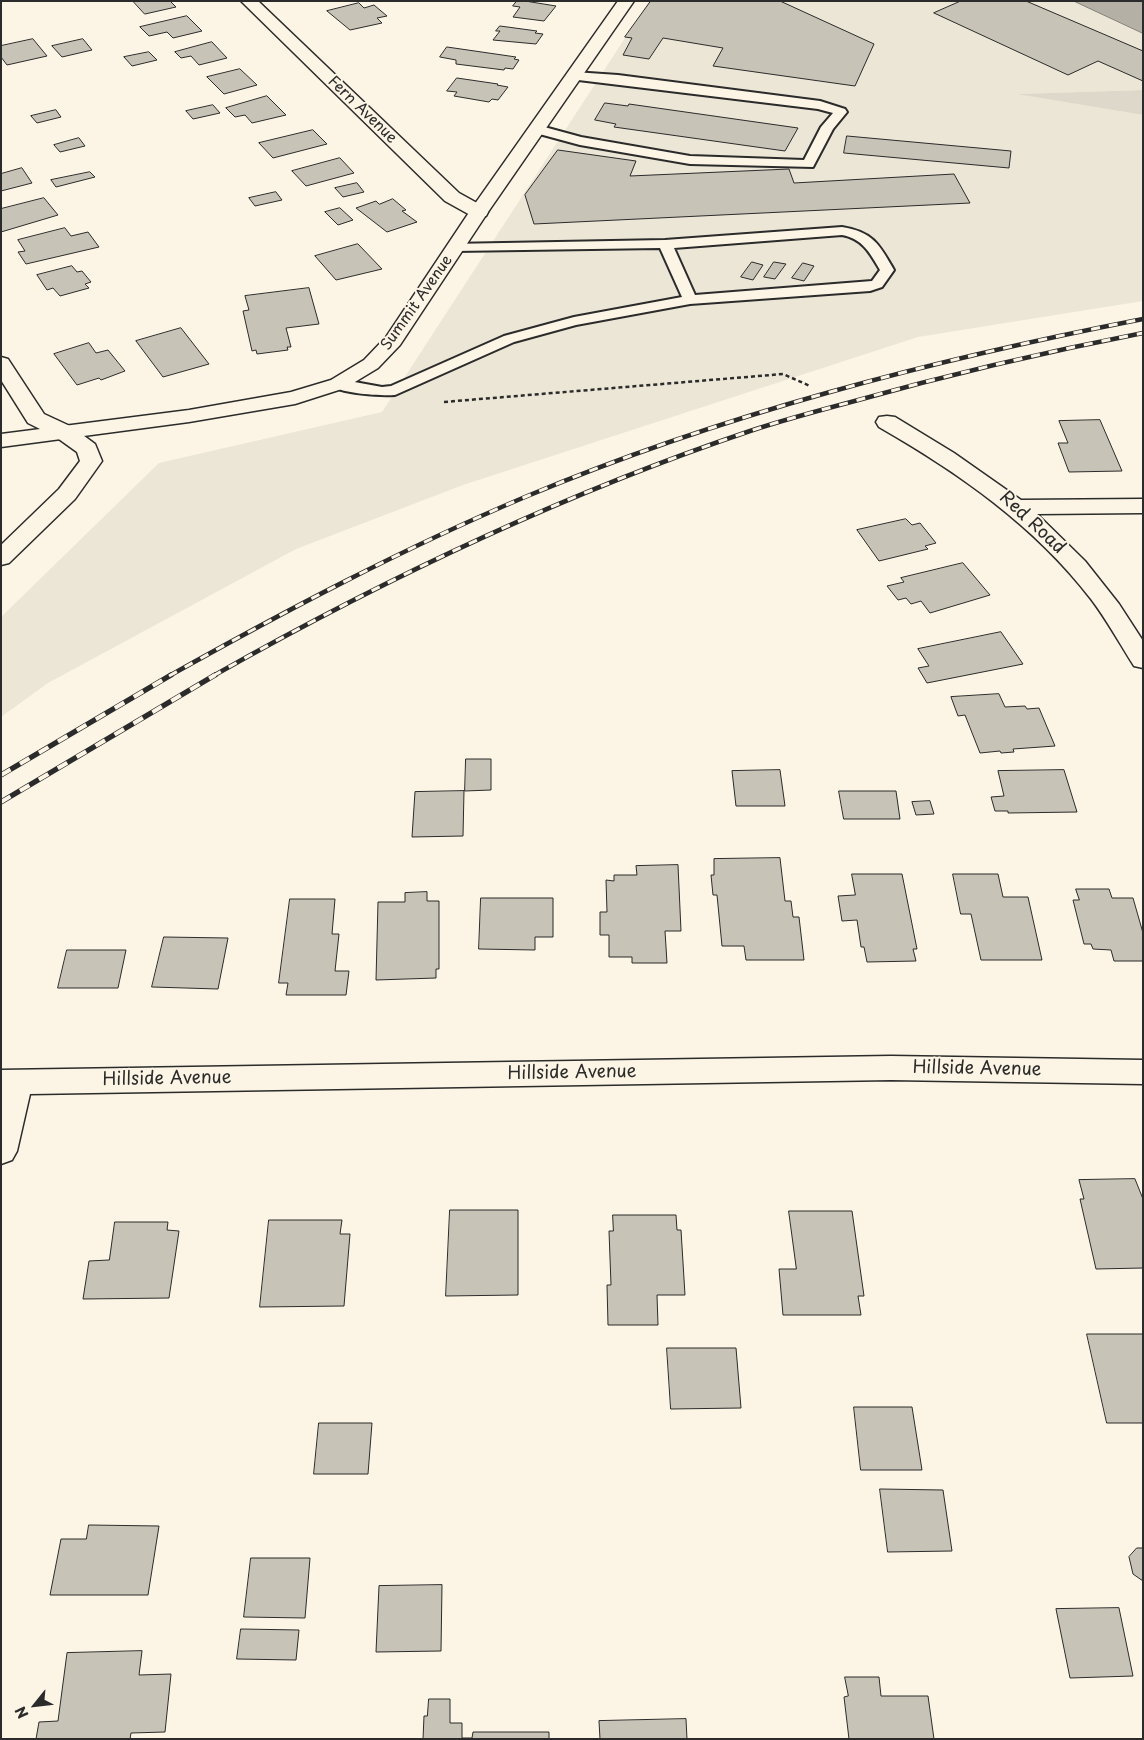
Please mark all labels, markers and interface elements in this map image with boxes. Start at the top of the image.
street label: Fern Avenue [324,73,400,147]
street label: Summit Avenue [377,252,457,354]
street label: Red Road [995,487,1069,559]
street label: Hillside Avenue [912,1057,1042,1081]
street label: Hillside Avenue [507,1061,637,1085]
street label: Hillside Avenue [102,1067,232,1091]
north arrow [10,1680,60,1730]
text: N [10,1703,33,1722]

